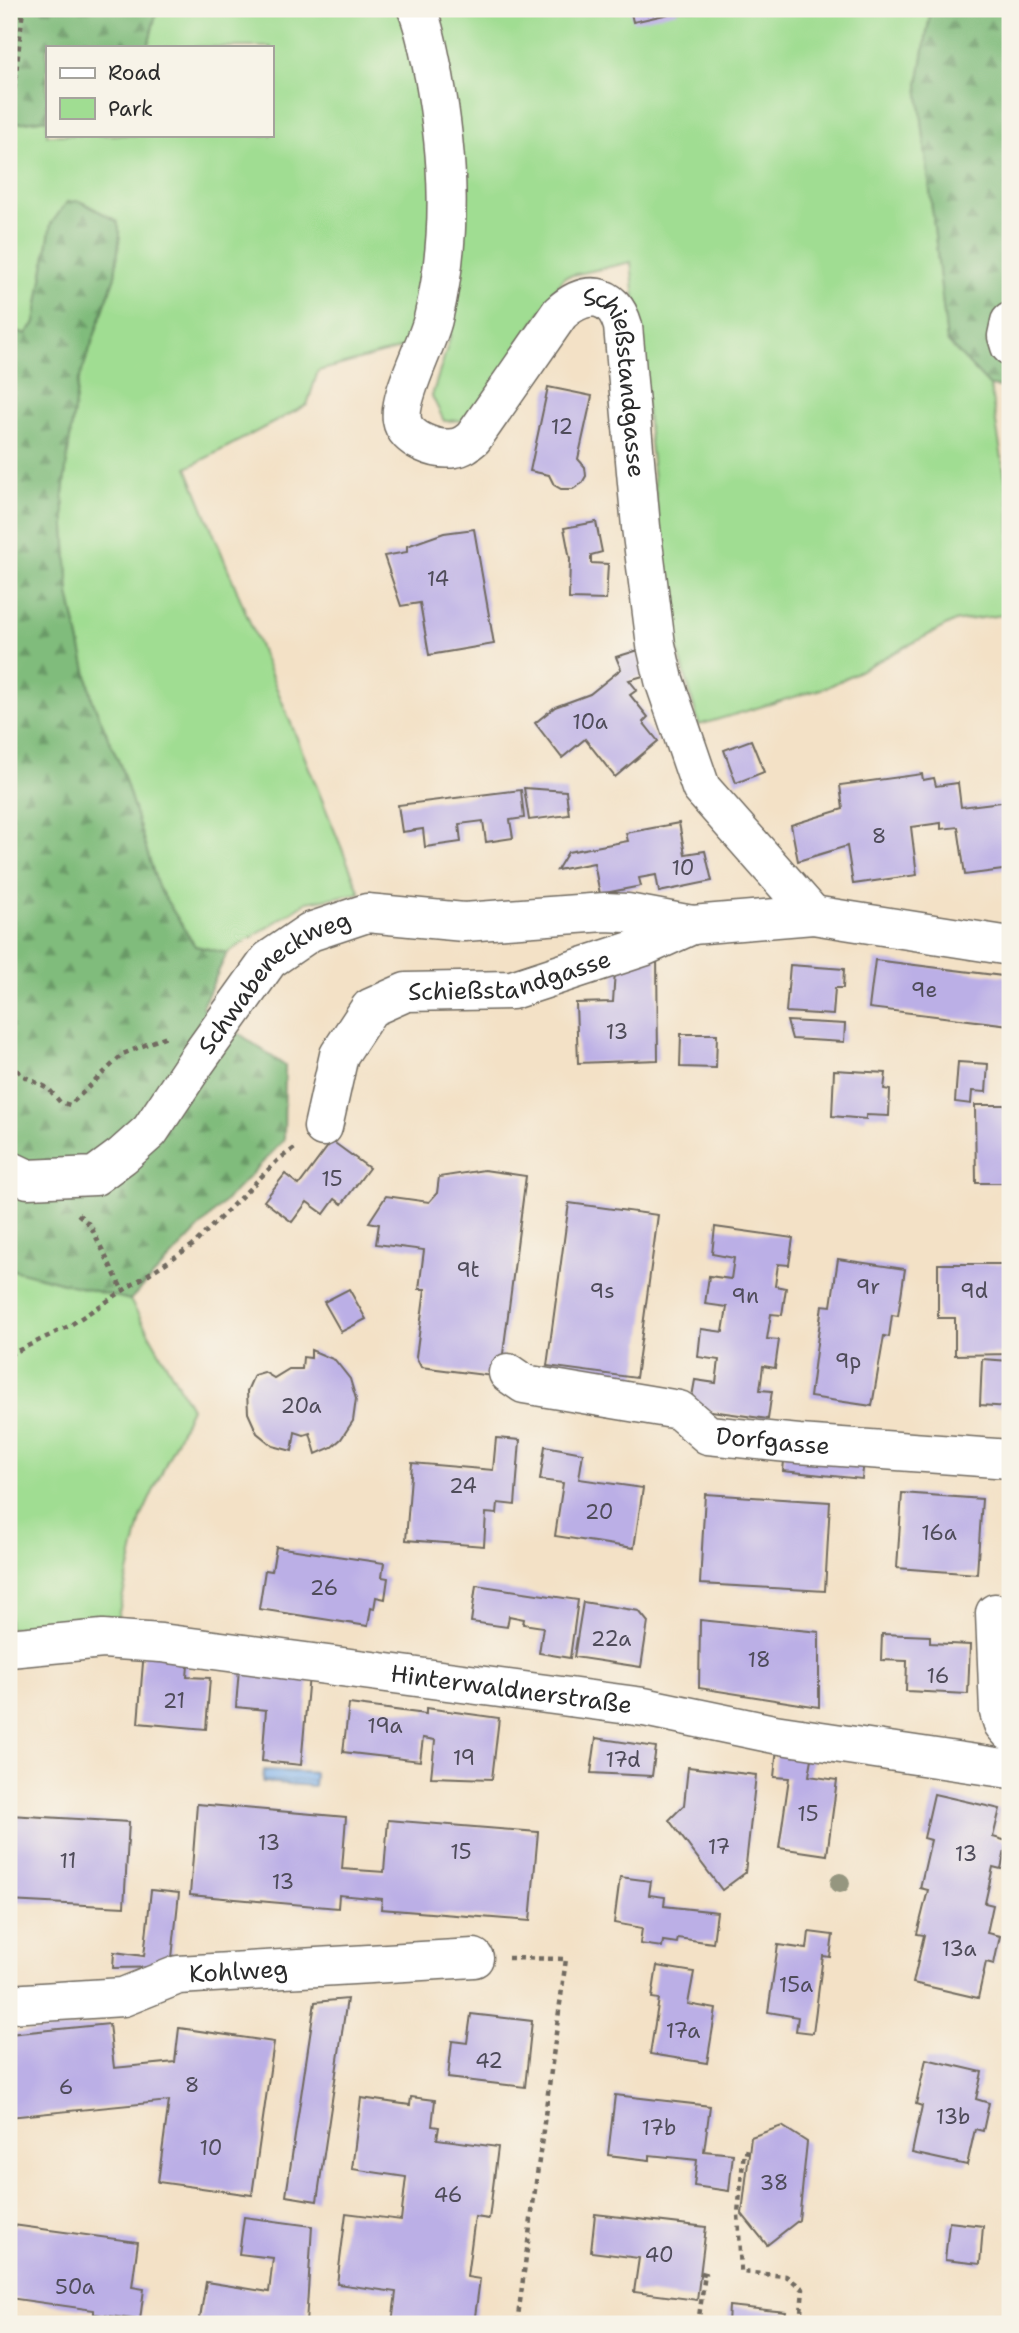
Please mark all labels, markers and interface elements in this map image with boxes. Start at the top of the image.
legend [46,46,273,136]
text: Road [108,59,161,87]
text: Park [108,95,153,123]
street label: Schießstandgasse [581,281,653,479]
house number: 12 [551,413,573,441]
house number: 14 [427,565,449,593]
house number: 10a [572,708,608,736]
house number: 8 [872,822,886,850]
house number: 10 [672,854,694,882]
street label: Schwabeneckweg [191,904,355,1061]
street label: Schießstandgasse [408,943,615,1008]
house number: 9e [911,976,937,1004]
house number: 13 [606,1018,628,1046]
house number: 15 [321,1165,343,1193]
house number: 9t [456,1256,480,1284]
house number: 9r [856,1273,880,1301]
house number: 9s [589,1277,615,1305]
house number: 9d [960,1277,988,1305]
house number: 9n [731,1282,759,1310]
house number: 9p [835,1347,861,1375]
house number: 20a [280,1392,322,1420]
street label: Dorfgasse [714,1420,831,1462]
house number: 24 [449,1472,477,1500]
house number: 20 [585,1498,613,1526]
house number: 16a [921,1519,957,1547]
house number: 26 [310,1574,338,1602]
house number: 22a [591,1625,631,1653]
house number: 18 [747,1646,771,1674]
street label: Hinterwaldnerstraße [389,1658,634,1721]
house number: 16 [927,1662,949,1690]
house number: 21 [163,1687,185,1715]
house number: 19a [367,1712,403,1740]
house number: 19 [453,1744,475,1772]
house number: 17d [605,1746,641,1774]
house number: 15 [797,1800,819,1828]
house number: 13 [258,1829,280,1857]
house number: 17 [708,1833,730,1861]
house number: 15 [450,1838,472,1866]
house number: 13 [955,1840,977,1868]
house number: 11 [60,1847,76,1875]
house number: 13 [272,1868,294,1896]
house number: 13a [941,1935,977,1963]
street label: Kohlweg [188,1953,289,1990]
house number: 15a [779,1971,813,1999]
house number: 17a [666,2017,700,2045]
house number: 42 [475,2047,503,2075]
house number: 8 [185,2071,199,2099]
house number: 6 [59,2073,73,2101]
house number: 13b [936,2103,970,2131]
house number: 17b [642,2114,676,2142]
house number: 10 [200,2134,222,2162]
house number: 38 [760,2169,788,2197]
house number: 46 [434,2181,463,2209]
house number: 40 [644,2241,674,2269]
house number: 50a [55,2273,95,2301]

